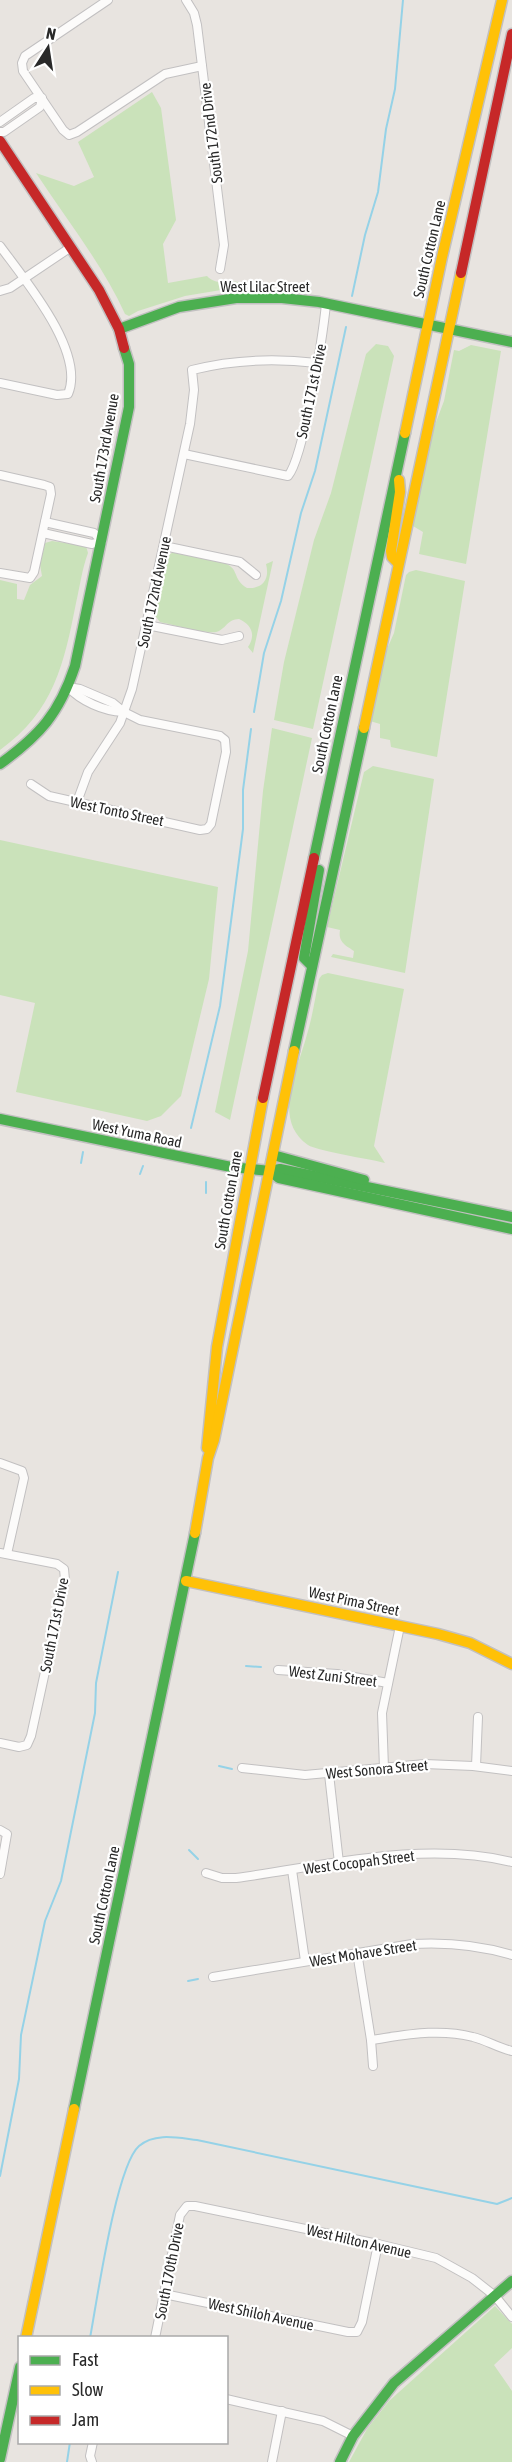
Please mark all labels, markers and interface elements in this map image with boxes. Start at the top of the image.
north arrow [18,18,78,78]
text: N [45,24,58,43]
street label: South 172nd Drive [196,82,226,184]
street label: South Cotton Lane [409,198,449,300]
street label: West Lilac Street [220,278,310,295]
street label: South 171st Drive [293,342,329,440]
street label: South 173rd Avenue [86,392,122,504]
street label: South 172nd Avenue [134,535,174,649]
street label: South Cotton Lane [308,673,346,775]
street label: West Tonto Street [69,793,165,829]
street label: West Yuma Road [91,1115,183,1151]
street label: South Cotton Lane [211,1149,245,1251]
street label: South 171st Drive [36,1576,72,1674]
street label: West Pima Street [307,1583,401,1619]
street label: West Zuni Street [288,1662,378,1690]
street label: West Sonora Street [325,1756,429,1782]
street label: South Cotton Lane [85,1844,123,1946]
street label: West Cocopah Street [303,1847,415,1877]
street label: West Mohave Street [308,1936,418,1970]
street label: South 170th Drive [151,2221,187,2321]
street label: West Hilton Avenue [305,2221,413,2261]
street label: West Shiloh Avenue [207,2294,316,2334]
legend [18,2336,228,2444]
text: Fast [72,2349,99,2370]
text: Slow [72,2379,103,2400]
text: Jam [72,2409,99,2430]

